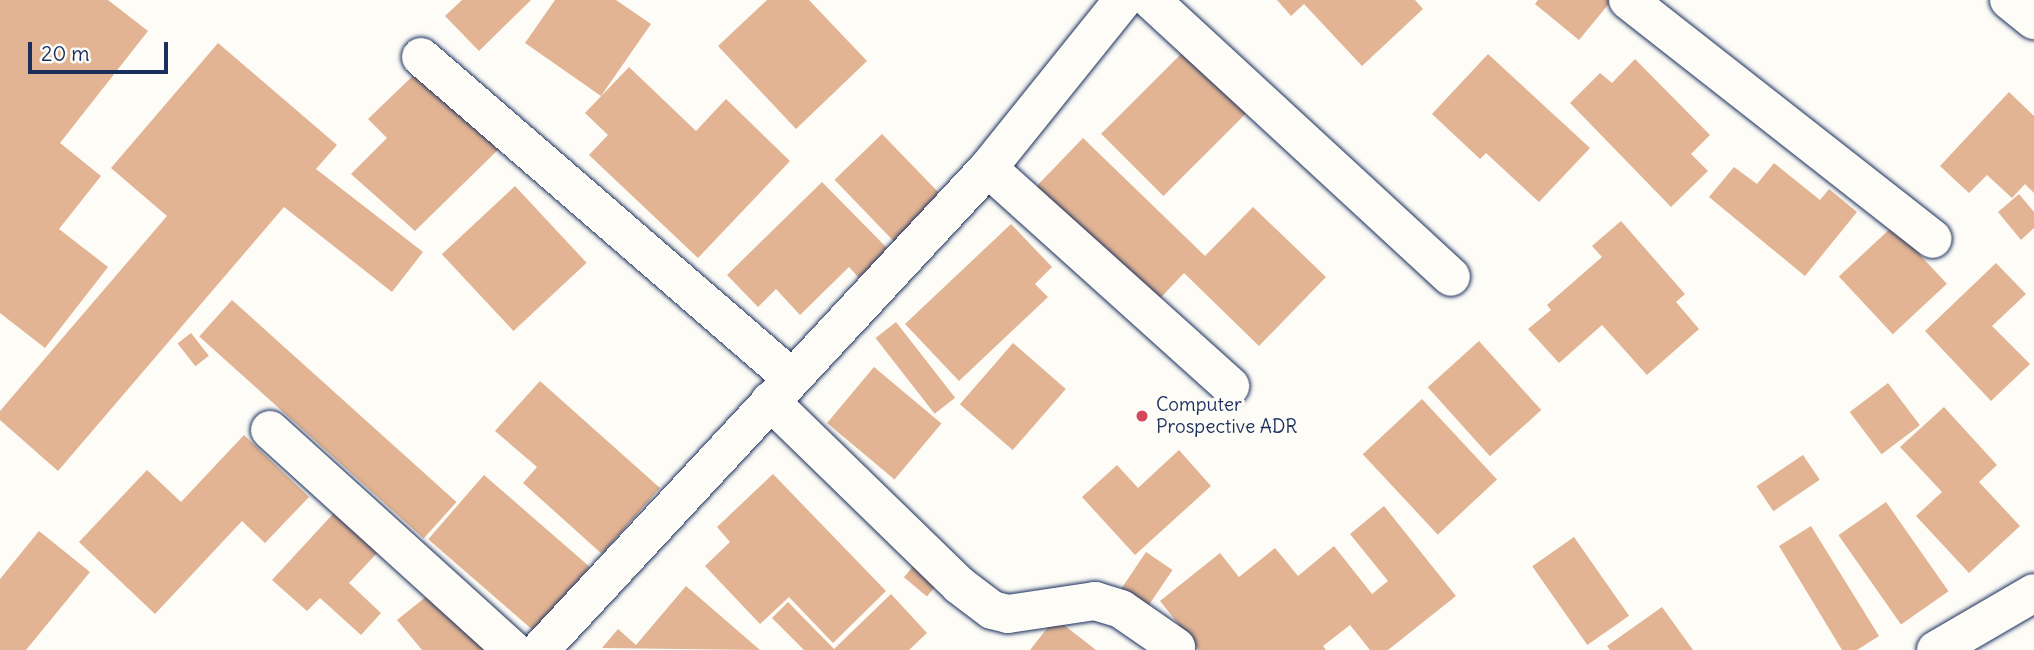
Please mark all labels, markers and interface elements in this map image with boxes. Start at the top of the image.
scale bar [32,28,172,72]
text: 20 m [41,40,90,67]
place label: Computer Prospective ADR [1156,394,1297,438]
marker: Computer Prospective ADR [1134,408,1150,424]

